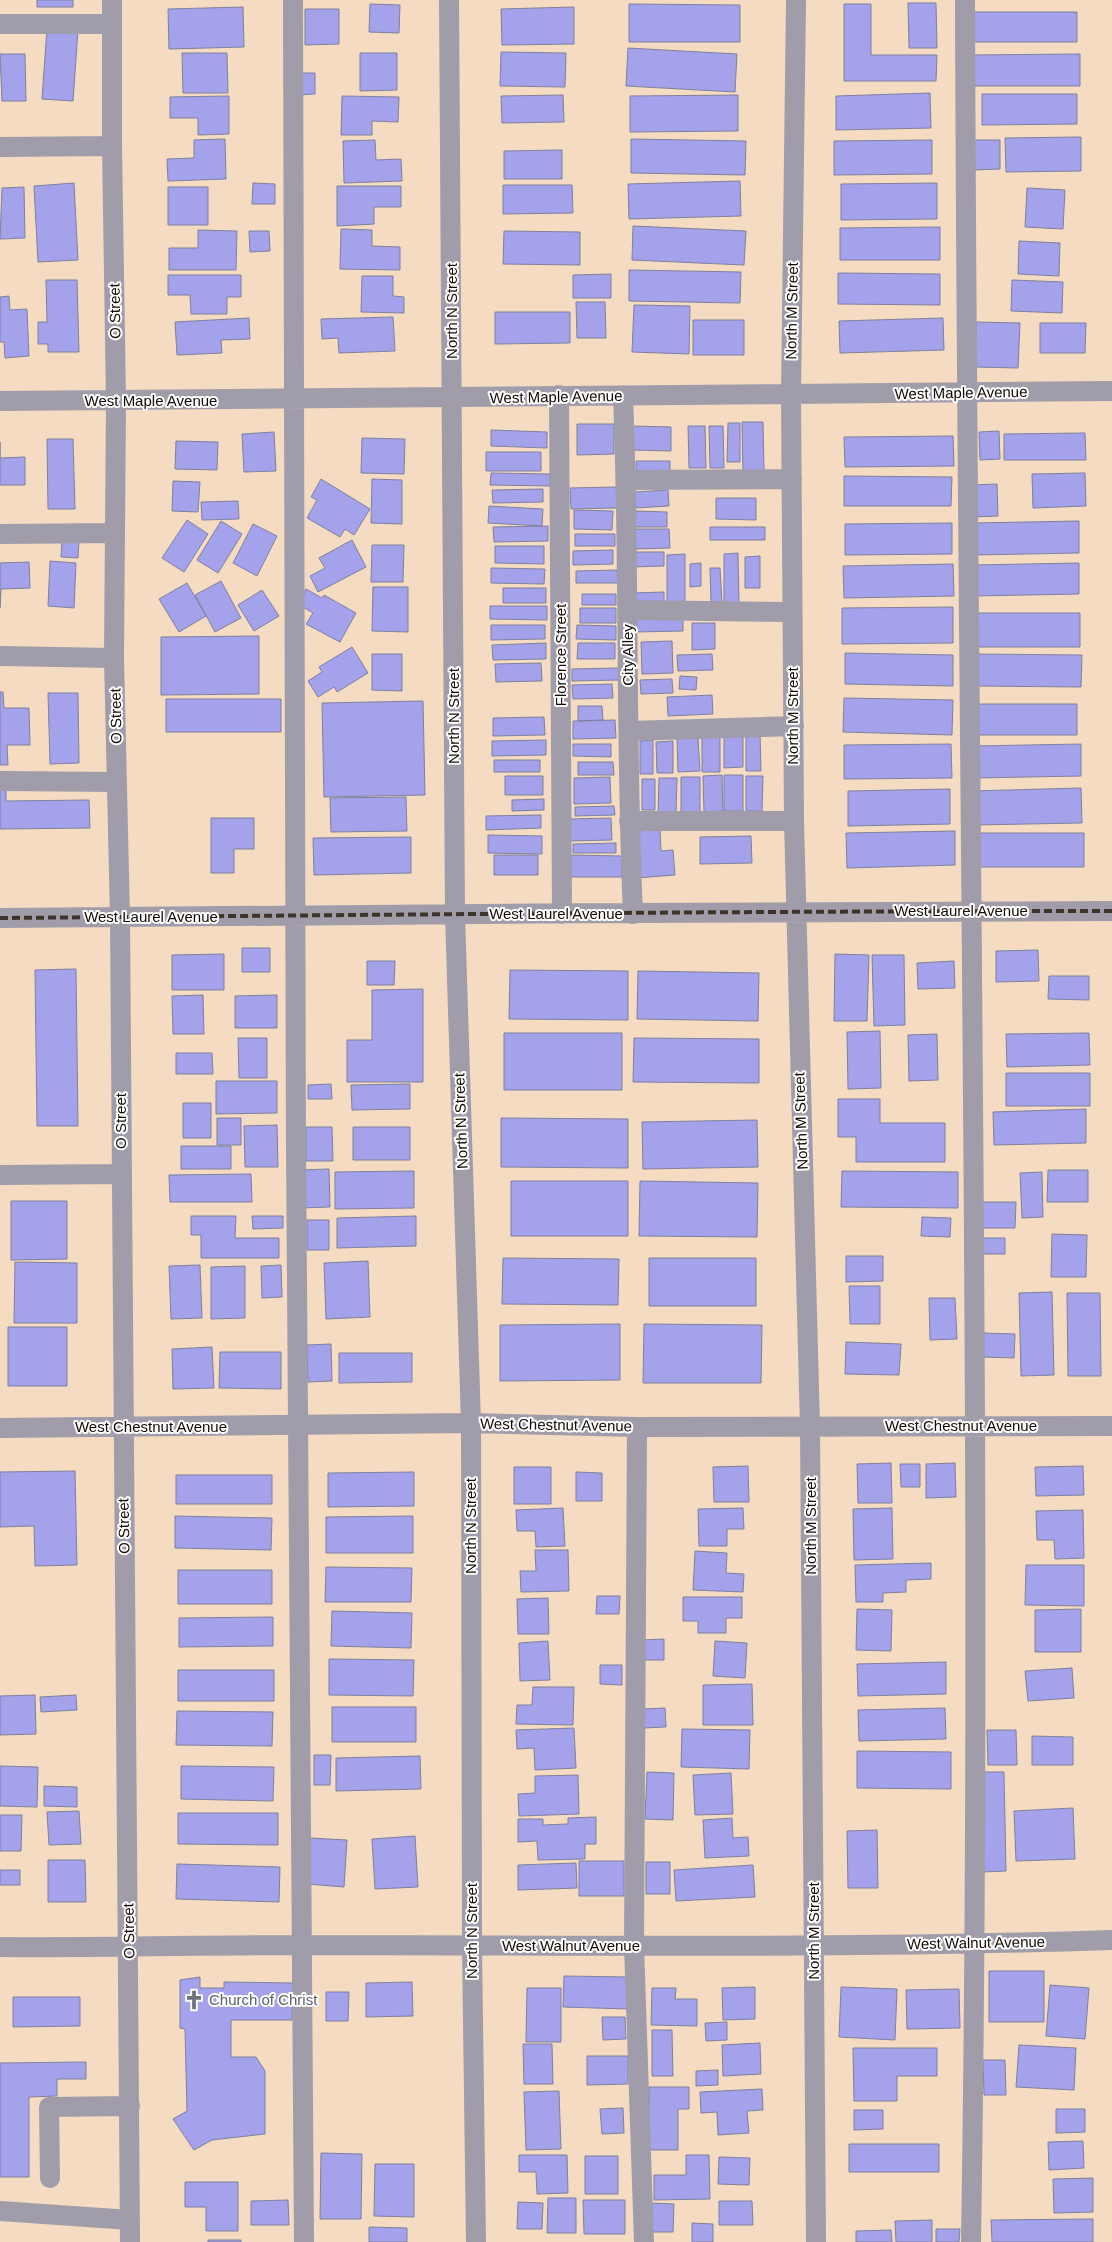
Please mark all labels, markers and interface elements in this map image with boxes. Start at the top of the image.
street label: North M Street [782,261,801,360]
street label: North N Street [443,262,460,359]
street label: O Street [105,282,123,339]
street label: West Maple Avenue [894,383,1028,402]
street label: West Maple Avenue [489,387,623,406]
street label: West Maple Avenue [85,392,217,409]
street label: Florence Street [552,603,569,706]
street label: City Alley [619,624,636,686]
street label: North M Street [784,666,801,765]
street label: North N Street [445,667,462,764]
street label: O Street [106,687,124,744]
street label: West Laurel Avenue [894,902,1028,919]
street label: West Laurel Avenue [489,905,623,922]
street label: West Laurel Avenue [84,908,218,925]
street label: North M Street [790,1071,811,1170]
street label: North N Street [450,1072,471,1169]
street label: O Street [112,1092,129,1149]
street label: West Chestnut Avenue [480,1415,632,1434]
street label: West Chestnut Avenue [885,1417,1037,1434]
street label: West Chestnut Avenue [75,1418,227,1435]
street label: North M Street [802,1476,819,1575]
street label: North N Street [462,1477,479,1574]
street label: O Street [114,1497,132,1554]
street label: North M Street [805,1881,822,1980]
street label: North N Street [463,1882,480,1979]
street label: O Street [119,1902,137,1959]
street label: West Walnut Avenue [907,1933,1045,1952]
street label: West Walnut Avenue [502,1937,640,1954]
church icon: Church of Christ [183,1989,205,2011]
place label: Church of Christ [209,1991,318,2008]

